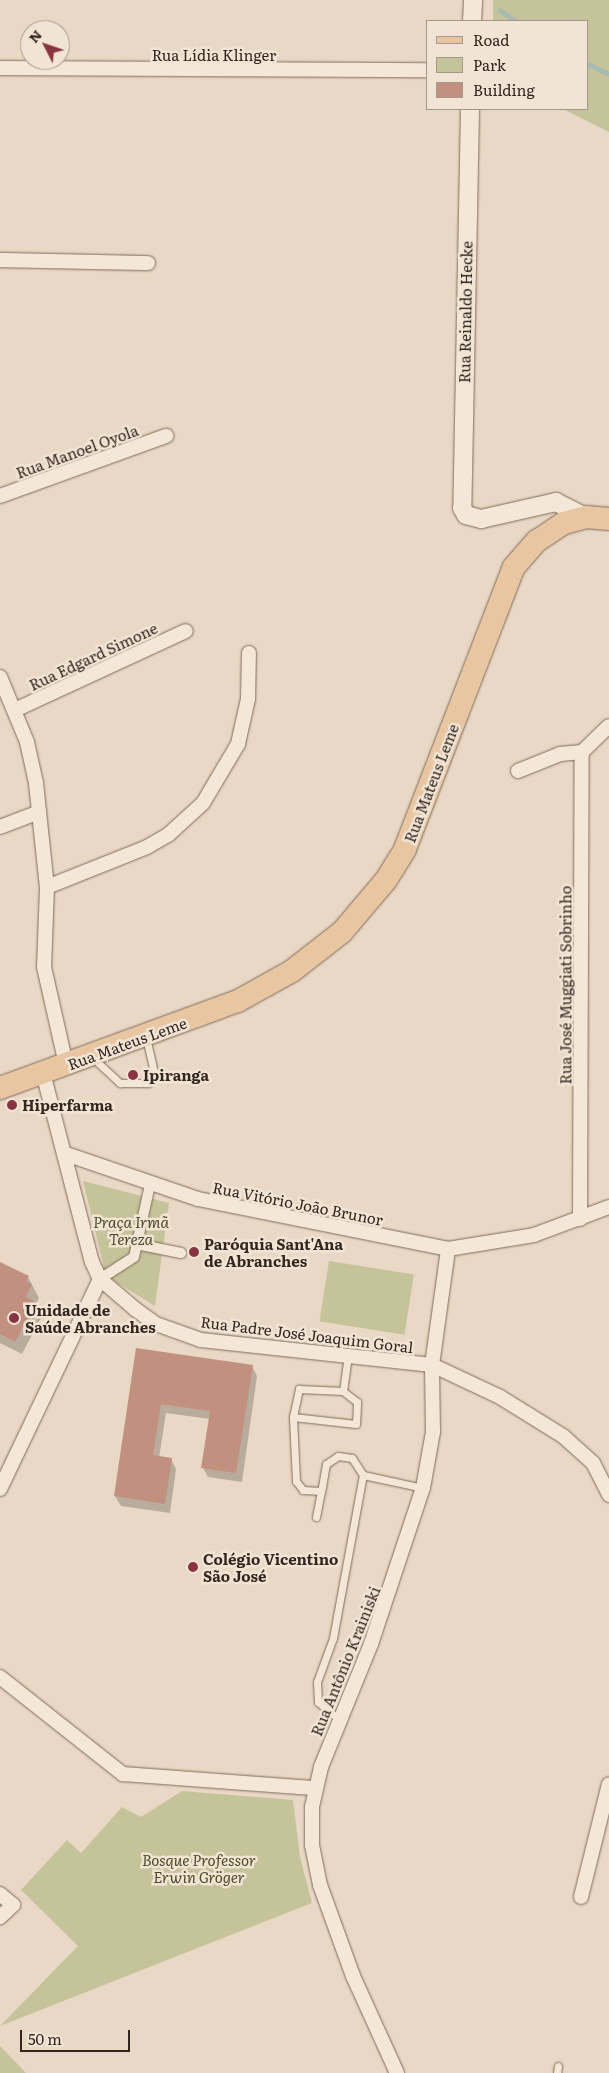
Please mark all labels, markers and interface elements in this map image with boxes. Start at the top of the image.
north arrow [20,20,70,70]
legend [426,20,589,110]
text: N [23,25,46,47]
text: Road [473,28,509,51]
street label: Rua Lídia Klinger [152,46,276,64]
text: Park [473,53,506,76]
text: Building [473,78,535,101]
street label: Rua Reinaldo Hecke [455,241,475,383]
street label: Rua Manoel Oyola [13,421,141,481]
street label: Rua Edgard Simone [26,618,160,694]
street label: Rua Mateus Leme [400,721,462,845]
street label: Rua José Muggiati Sobrinho [556,886,574,1084]
street label: Rua Mateus Leme [65,1013,189,1073]
place label: Ipiranga [143,1066,209,1084]
marker: Ipiranga [127,1069,139,1081]
place label: Hiperfarma [22,1096,113,1114]
marker: Hiperfarma [6,1099,18,1111]
street label: Rua Vitório João Brunor [211,1178,385,1228]
park label: Praça Irmã Tereza [93,1212,169,1247]
place label: Paróquia Sant'Ana de Abranches [204,1234,343,1269]
marker: Paróquia Sant'Ana de Abranches [188,1246,200,1258]
place label: Unidade de Saúde Abranches [25,1300,156,1335]
marker: Unidade de Saúde Abranches [7,1311,21,1325]
street label: Rua Padre José Joaquim Goral [200,1312,414,1356]
place label: Colégio Vicentino São José [203,1549,338,1584]
marker: Colégio Vicentino São José [187,1561,199,1573]
street label: Rua Antônio Krainiski [307,1584,383,1738]
park label: Bosque Professor Erwin Gröger [142,1850,256,1885]
scale bar [22,2020,132,2052]
text: 50 m [28,2027,62,2050]

